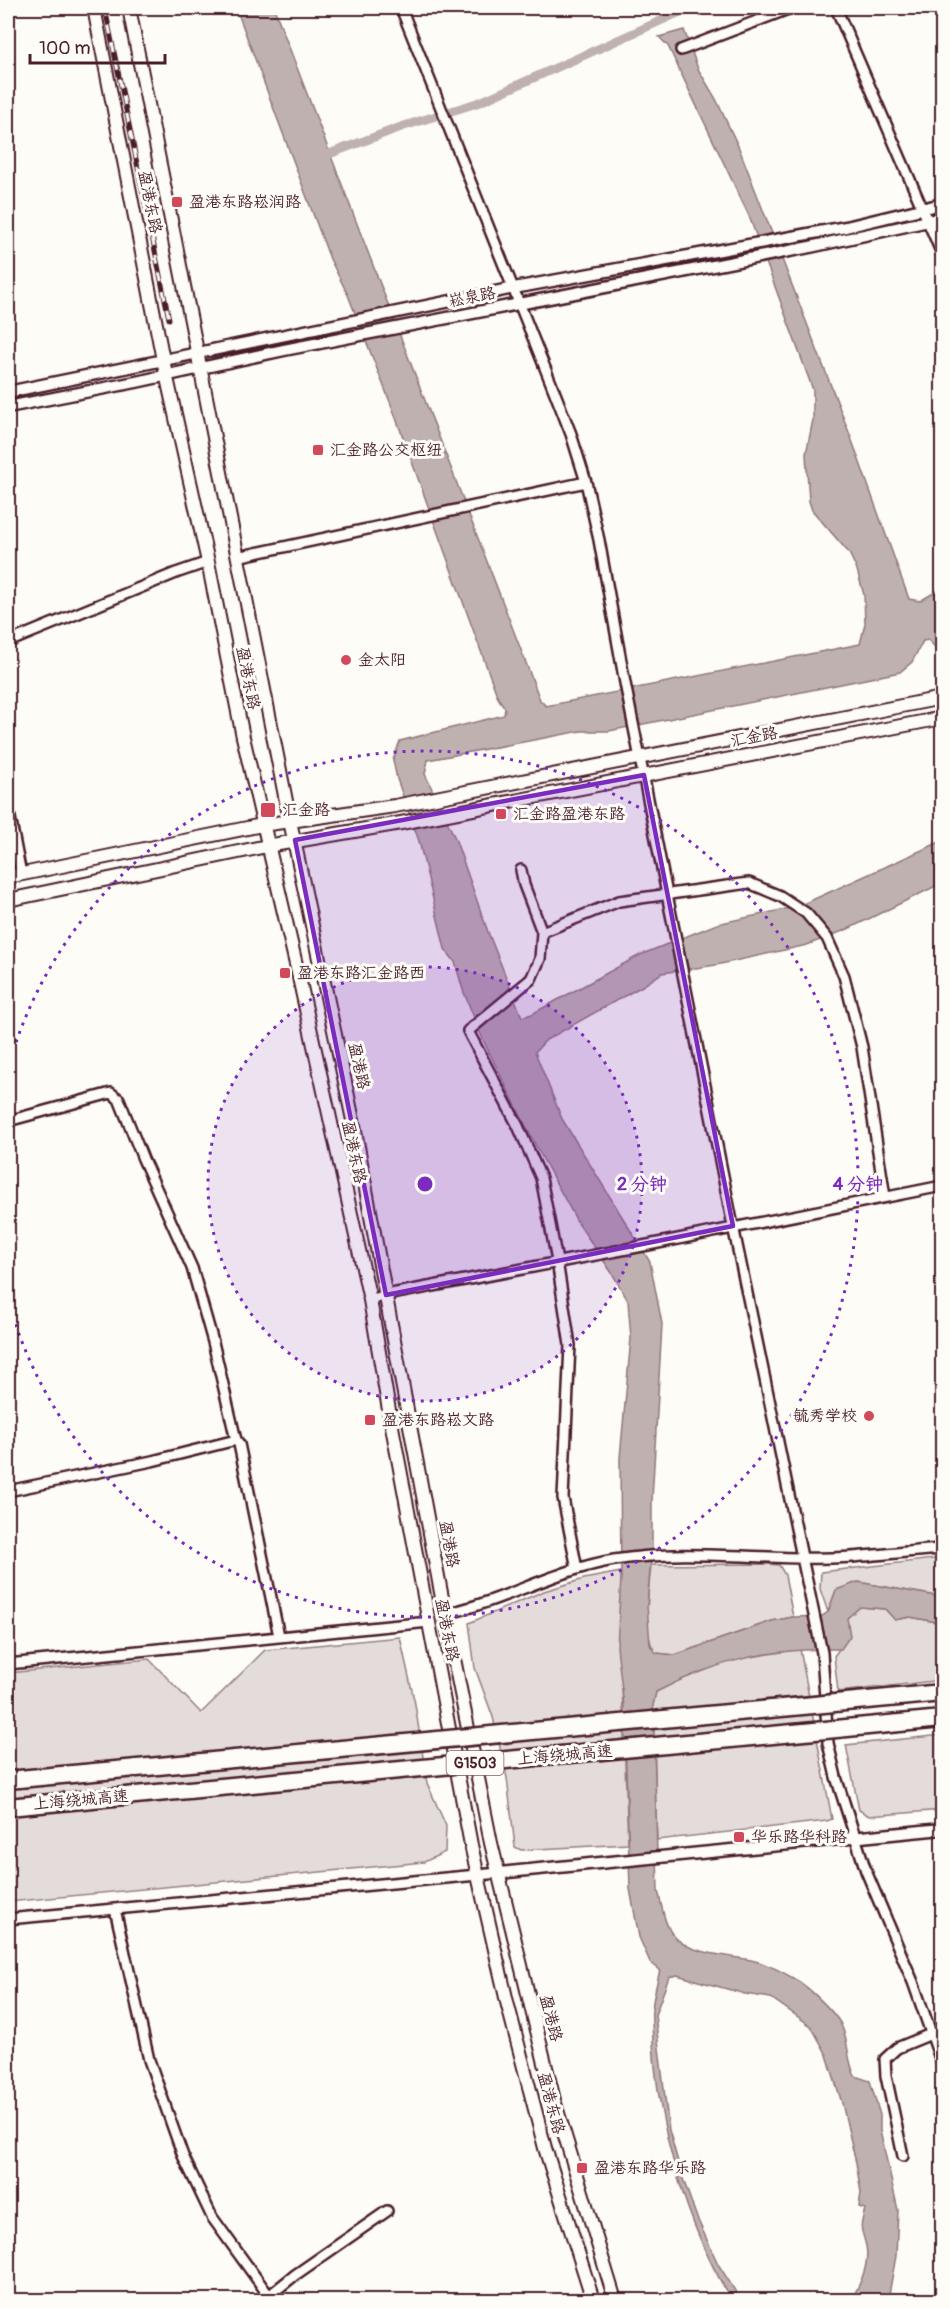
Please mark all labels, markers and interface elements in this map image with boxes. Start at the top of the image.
scale bar [30,27,165,65]
text: 100 m [39,37,91,60]
street label: 盈港东路 [134,169,166,235]
place label: 盈港东路崧润路 [189,192,301,212]
marker: 盈港东路崧润路 [170,195,184,209]
street label: 崧泉路 [447,283,497,311]
place label: 汇金路公交枢纽 [330,440,442,460]
marker: 汇金路公交枢纽 [311,443,325,457]
street label: 盈港东路 [232,645,264,711]
place label: 金太阳 [358,650,406,670]
marker: 金太阳 [339,653,353,667]
street label: 汇金路 [729,723,779,751]
place label: 汇金路 [282,800,330,820]
marker: 汇金路 [259,801,277,819]
place label: 汇金路盈港东路 [513,804,625,824]
marker: 汇金路盈港东路 [494,807,508,821]
place label: 盈港东路汇金路西 [297,963,425,983]
marker: 盈港东路汇金路西 [278,966,292,980]
street label: 盈港路 [344,1040,374,1092]
street label: 盈港东路 [338,1119,370,1185]
text: 2 分钟 [617,1173,667,1196]
text: 4 分钟 [833,1173,883,1196]
centre of rings [415,1174,435,1194]
place label: 毓秀学校 [793,1406,857,1426]
marker: 毓秀学校 [862,1409,876,1423]
place label: 盈港东路崧文路 [382,1410,494,1430]
marker: 盈港东路崧文路 [363,1413,377,1427]
street label: 盈港路 [435,1519,463,1569]
street label: 盈港东路 [431,1597,463,1663]
street label: 上海绕城高速 [516,1741,614,1769]
road number: G1503 [446,1751,504,1775]
street label: 上海绕城高速 [32,1786,130,1814]
place label: 华乐路华科路 [751,1827,847,1847]
marker: 华乐路华科路 [732,1830,746,1844]
street label: 盈港路 [535,1992,567,2044]
street label: 盈港东路 [533,2069,569,2137]
place label: 盈港东路华乐路 [594,2158,706,2178]
marker: 盈港东路华乐路 [575,2161,589,2175]

